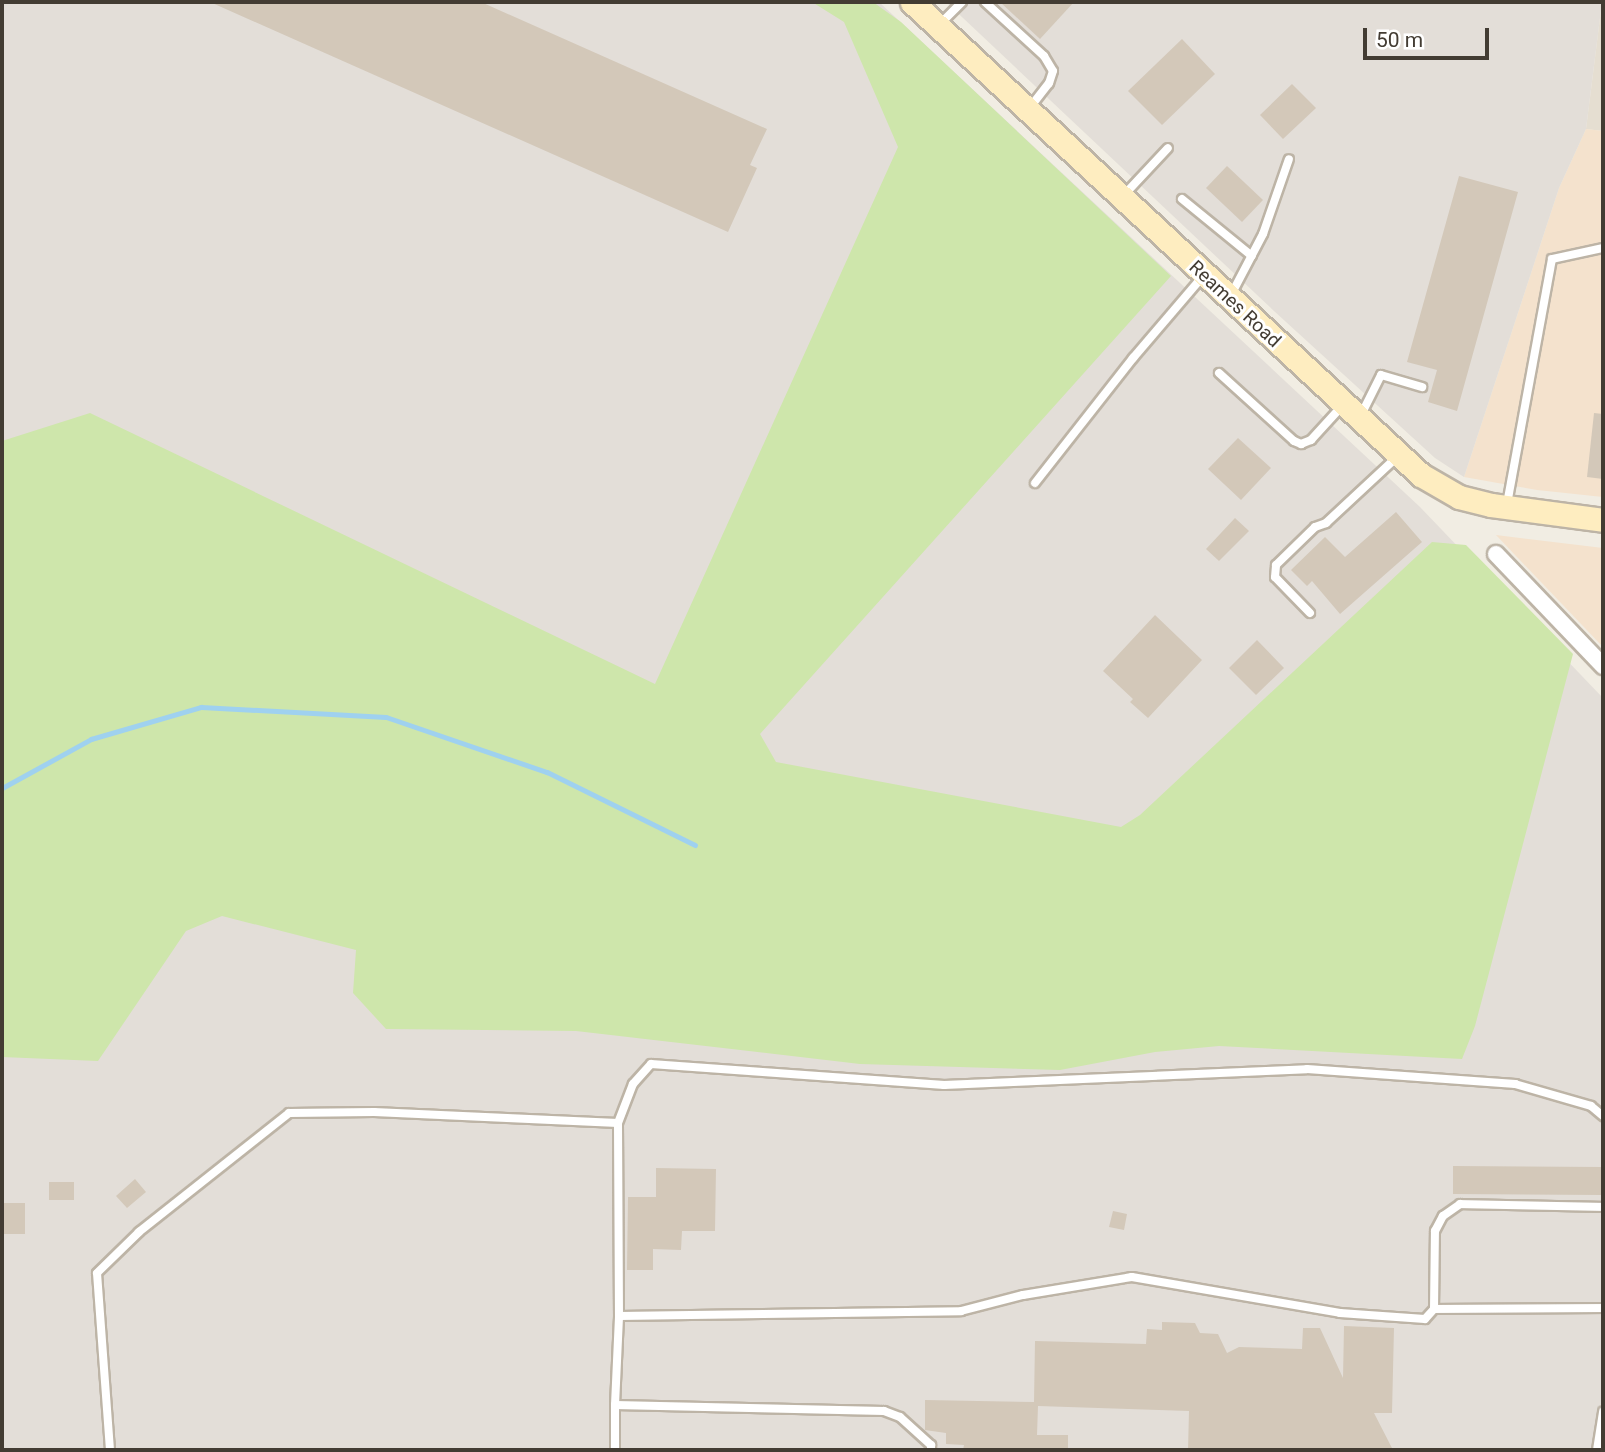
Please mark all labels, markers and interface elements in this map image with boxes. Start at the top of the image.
scale bar [1367,14,1493,58]
text: 50 m [1376,28,1423,52]
street label: Reames Road [1184,256,1286,352]

